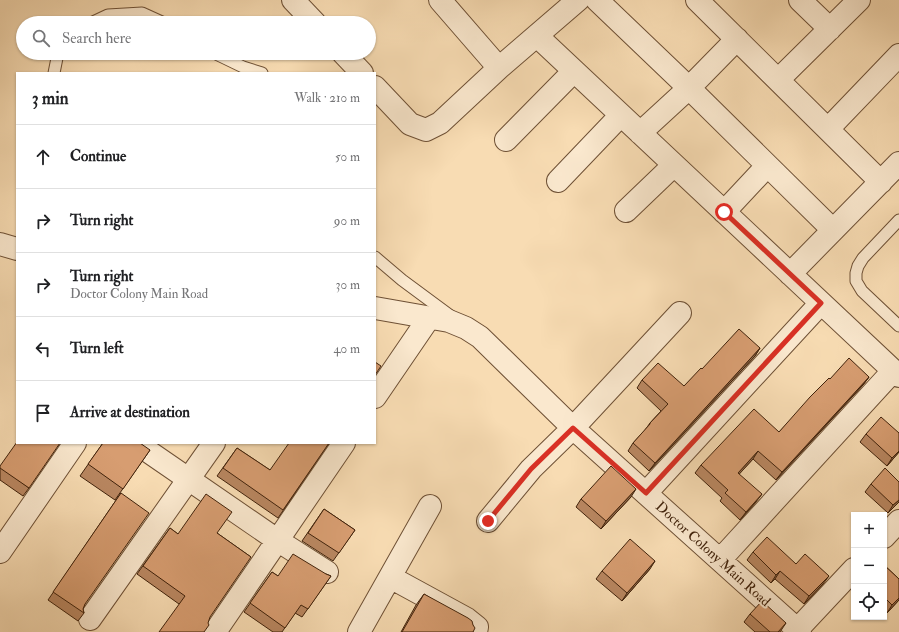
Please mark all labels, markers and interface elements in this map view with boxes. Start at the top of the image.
search box [16,16,376,60]
icon: search [30,27,52,49]
text: Search here [62,29,131,48]
text: 3 min [32,88,69,109]
text: Walk · 210 m [294,90,360,106]
icon: ahead [32,146,54,168]
text: Continue [70,147,126,166]
text: 50 m [335,149,360,165]
route start [715,203,733,221]
icon: right [32,210,54,232]
text: Turn right [70,211,133,230]
text: 90 m [334,213,360,229]
text: Turn right [70,267,133,286]
icon: right [32,274,54,296]
text: 30 m [336,277,360,293]
text: Doctor Colony Main Road [70,286,208,302]
icon: left [32,338,54,360]
text: Turn left [70,339,124,358]
text: 40 m [334,341,360,357]
icon: arrive [32,402,54,424]
text: Arrive at destination [70,403,190,422]
street label: Doctor Colony Main Road [651,498,774,611]
route end [479,512,497,530]
map controls [851,512,887,620]
button: + [851,512,887,548]
button: − [851,548,887,584]
button: locate [851,584,887,620]

